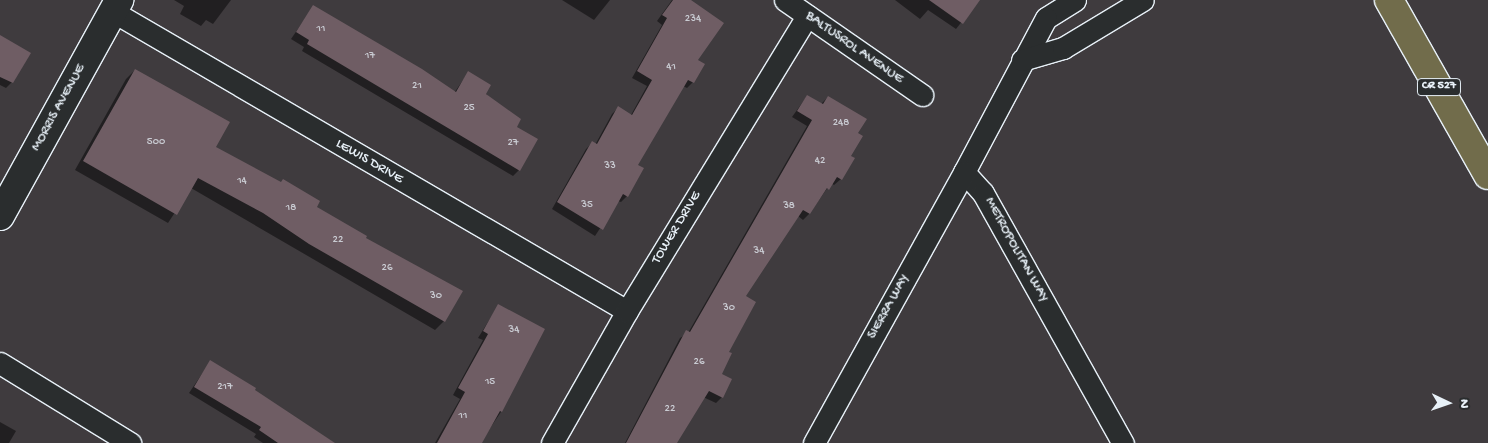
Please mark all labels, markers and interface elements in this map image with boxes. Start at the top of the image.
street label: BALTUSROL AVENUE [802,8,906,88]
house number: 234 [685,12,701,26]
house number: 11 [317,22,325,36]
house number: 17 [365,49,375,63]
house number: 41 [666,60,676,74]
street label: MORRIS AVENUE [28,62,90,154]
road number: CR 527 [1416,77,1462,96]
house number: 21 [412,79,422,93]
house number: 25 [463,101,475,115]
house number: 248 [833,116,849,130]
house number: 500 [147,135,165,149]
street label: LEWIS DRIVE [332,136,406,188]
house number: 27 [507,136,519,150]
house number: 42 [815,154,825,168]
house number: 33 [604,159,616,173]
house number: 14 [237,174,247,188]
street label: TOWER DRIVE [649,189,705,267]
street label: METROPOLITAN WAY [980,195,1052,305]
house number: 35 [581,198,593,212]
house number: 38 [783,199,795,213]
house number: 18 [286,201,296,215]
house number: 22 [333,233,343,247]
house number: 34 [754,244,764,258]
house number: 26 [382,261,392,275]
street label: SIERRA WAY [864,272,914,342]
house number: 30 [430,289,442,303]
house number: 30 [723,301,735,315]
house number: 34 [509,323,519,337]
house number: 26 [694,355,704,369]
house number: 15 [485,375,495,389]
north arrow [1423,378,1473,428]
house number: 217 [217,380,233,394]
text: N [1455,399,1472,409]
house number: 22 [665,402,675,416]
house number: 11 [459,409,467,423]

